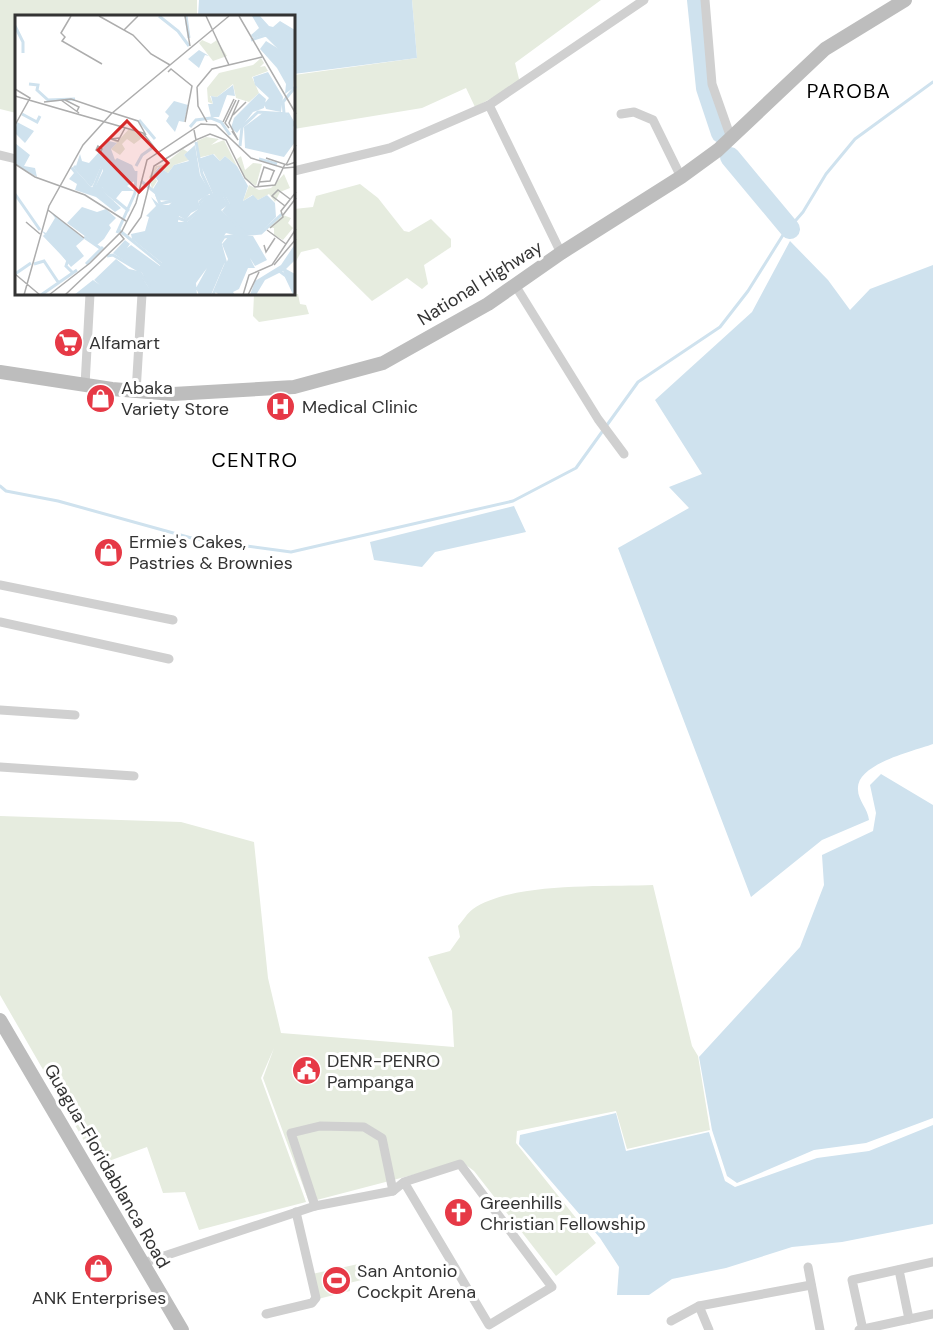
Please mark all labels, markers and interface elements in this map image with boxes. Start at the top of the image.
inset map [15,15,296,296]
district label: PAROBA [807,78,891,104]
street label: National Highway [413,235,547,331]
supermarket icon: Alfamart [52,327,84,359]
place label: Alfamart [89,331,160,355]
place label: Abaka Variety Store [121,376,229,421]
shop icon: Abaka Variety Store [84,382,116,414]
hospital icon: Medical Clinic [265,391,297,423]
place label: Medical Clinic [302,395,418,419]
district label: CENTRO [211,447,299,473]
place label: Ermie's Cakes, Pastries & Brownies [129,530,293,575]
shop icon: Ermie's Cakes, Pastries & Brownies [92,536,124,568]
place label: DENR-PENRO Pampanga [327,1049,440,1094]
public building icon: DENR-PENRO Pampanga [290,1055,322,1087]
street label: Guagua-Floridablanca Road [39,1059,175,1273]
place label: Greenhills Christian Fellowship [480,1191,646,1236]
church icon: Greenhills Christian Fellowship [443,1197,475,1229]
shop icon: ANK Enterprises [83,1253,115,1285]
place label: San Antonio Cockpit Arena [357,1259,476,1304]
sports icon: San Antonio Cockpit Arena [320,1265,352,1297]
place label: ANK Enterprises [32,1286,166,1310]

